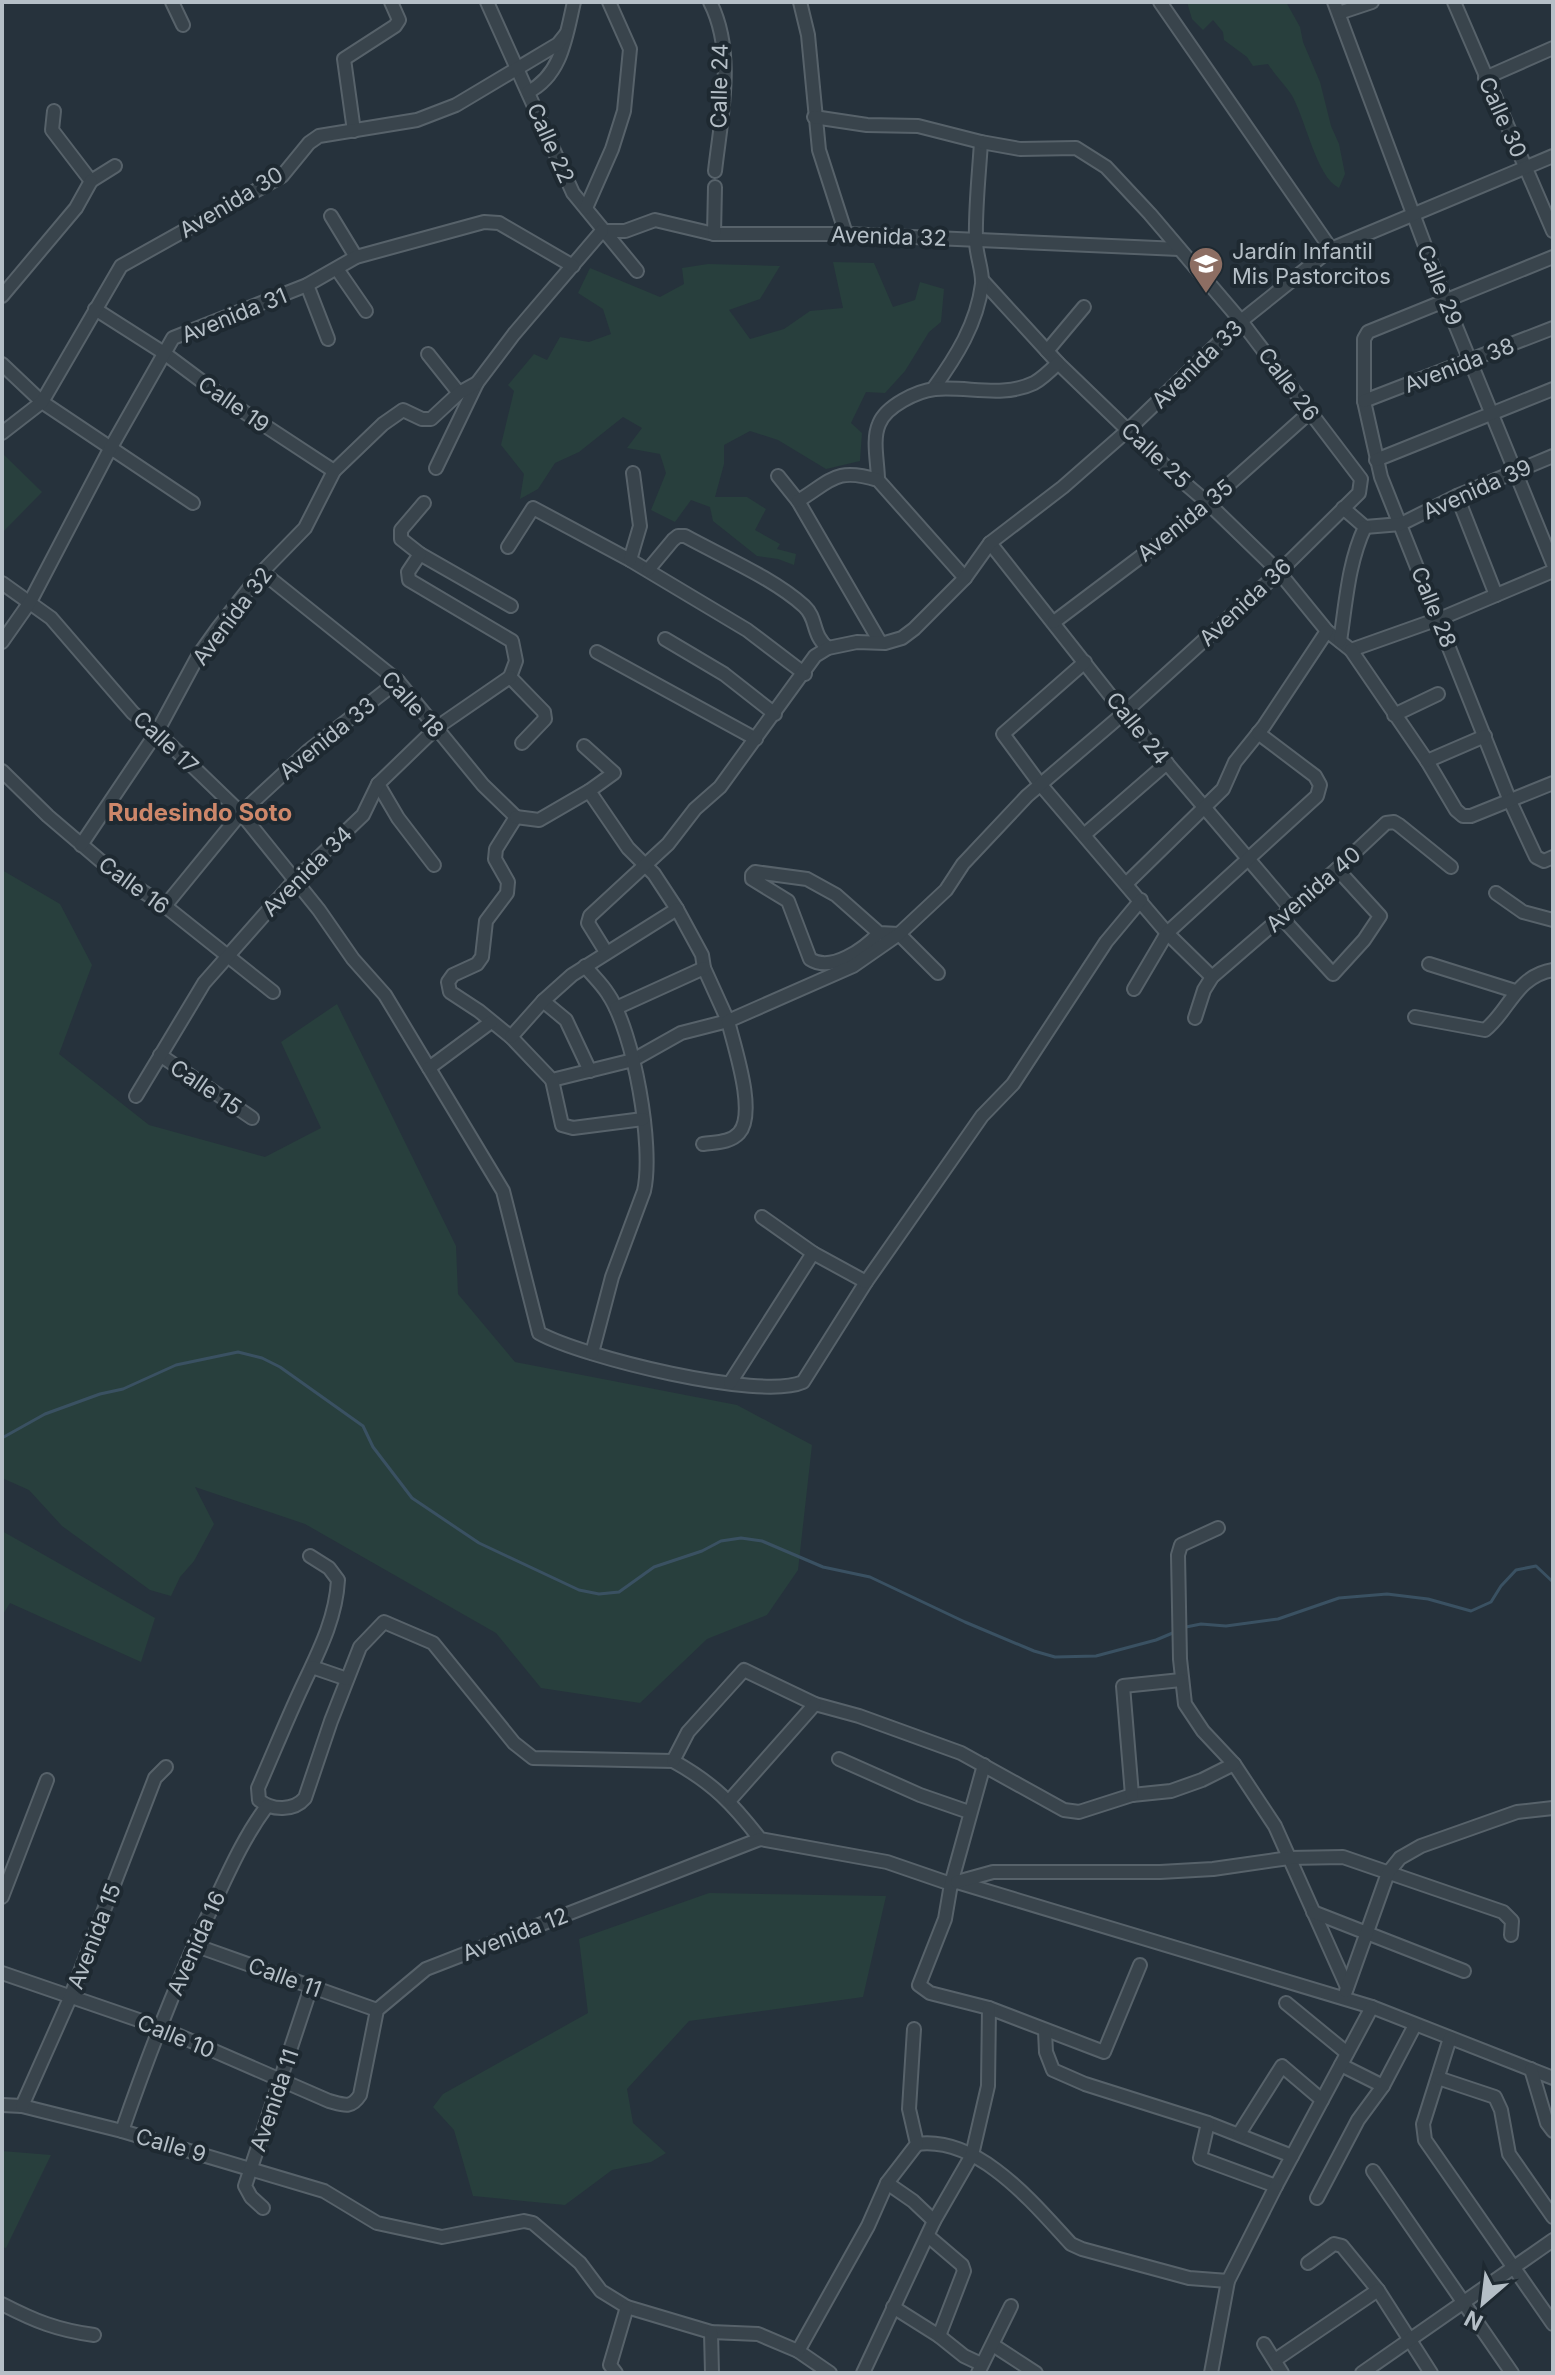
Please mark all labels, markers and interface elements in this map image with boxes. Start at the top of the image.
street label: Calle 24 [705,43,733,129]
street label: Calle 30 [1474,73,1532,161]
street label: Calle 22 [522,99,580,187]
street label: Avenida 30 [174,161,288,243]
street label: Avenida 32 [831,221,947,251]
place label: Jardín Infantil Mis Pastorcitos [1232,238,1391,289]
street label: Calle 29 [1412,241,1468,329]
school or university icon: Jardín Infantil Mis Pastorcitos [1187,245,1225,295]
street label: Avenida 31 [178,282,290,348]
street label: Avenida 33 [1146,314,1248,414]
street label: Avenida 38 [1400,332,1518,398]
street label: Calle 26 [1253,342,1325,426]
street label: Calle 19 [193,370,275,438]
street label: Calle 25 [1116,417,1196,493]
street label: Avenida 39 [1419,454,1535,524]
street label: Avenida 35 [1132,473,1238,567]
street label: Avenida 36 [1194,553,1296,651]
street label: Avenida 32 [187,562,277,670]
street label: Calle 28 [1406,563,1462,651]
street label: Calle 18 [376,665,450,743]
street label: Calle 24 [1101,687,1175,769]
street label: Avenida 33 [274,691,380,785]
street label: Calle 17 [128,705,204,779]
district label: Rudesindo Soto [108,798,292,827]
street label: Avenida 34 [257,821,357,921]
street label: Avenida 40 [1260,841,1366,937]
street label: Calle 16 [94,851,174,919]
street label: Calle 15 [165,1054,247,1120]
street label: Avenida 15 [62,1879,126,1993]
street label: Avenida 16 [161,1887,231,1999]
street label: Avenida 12 [458,1902,572,1966]
street label: Calle 11 [245,1952,325,2002]
street label: Calle 10 [134,2009,218,2063]
street label: Avenida 11 [244,2045,304,2155]
street label: Calle 9 [133,2123,209,2167]
north arrow [1443,2263,1523,2343]
text: N [1460,2305,1487,2336]

